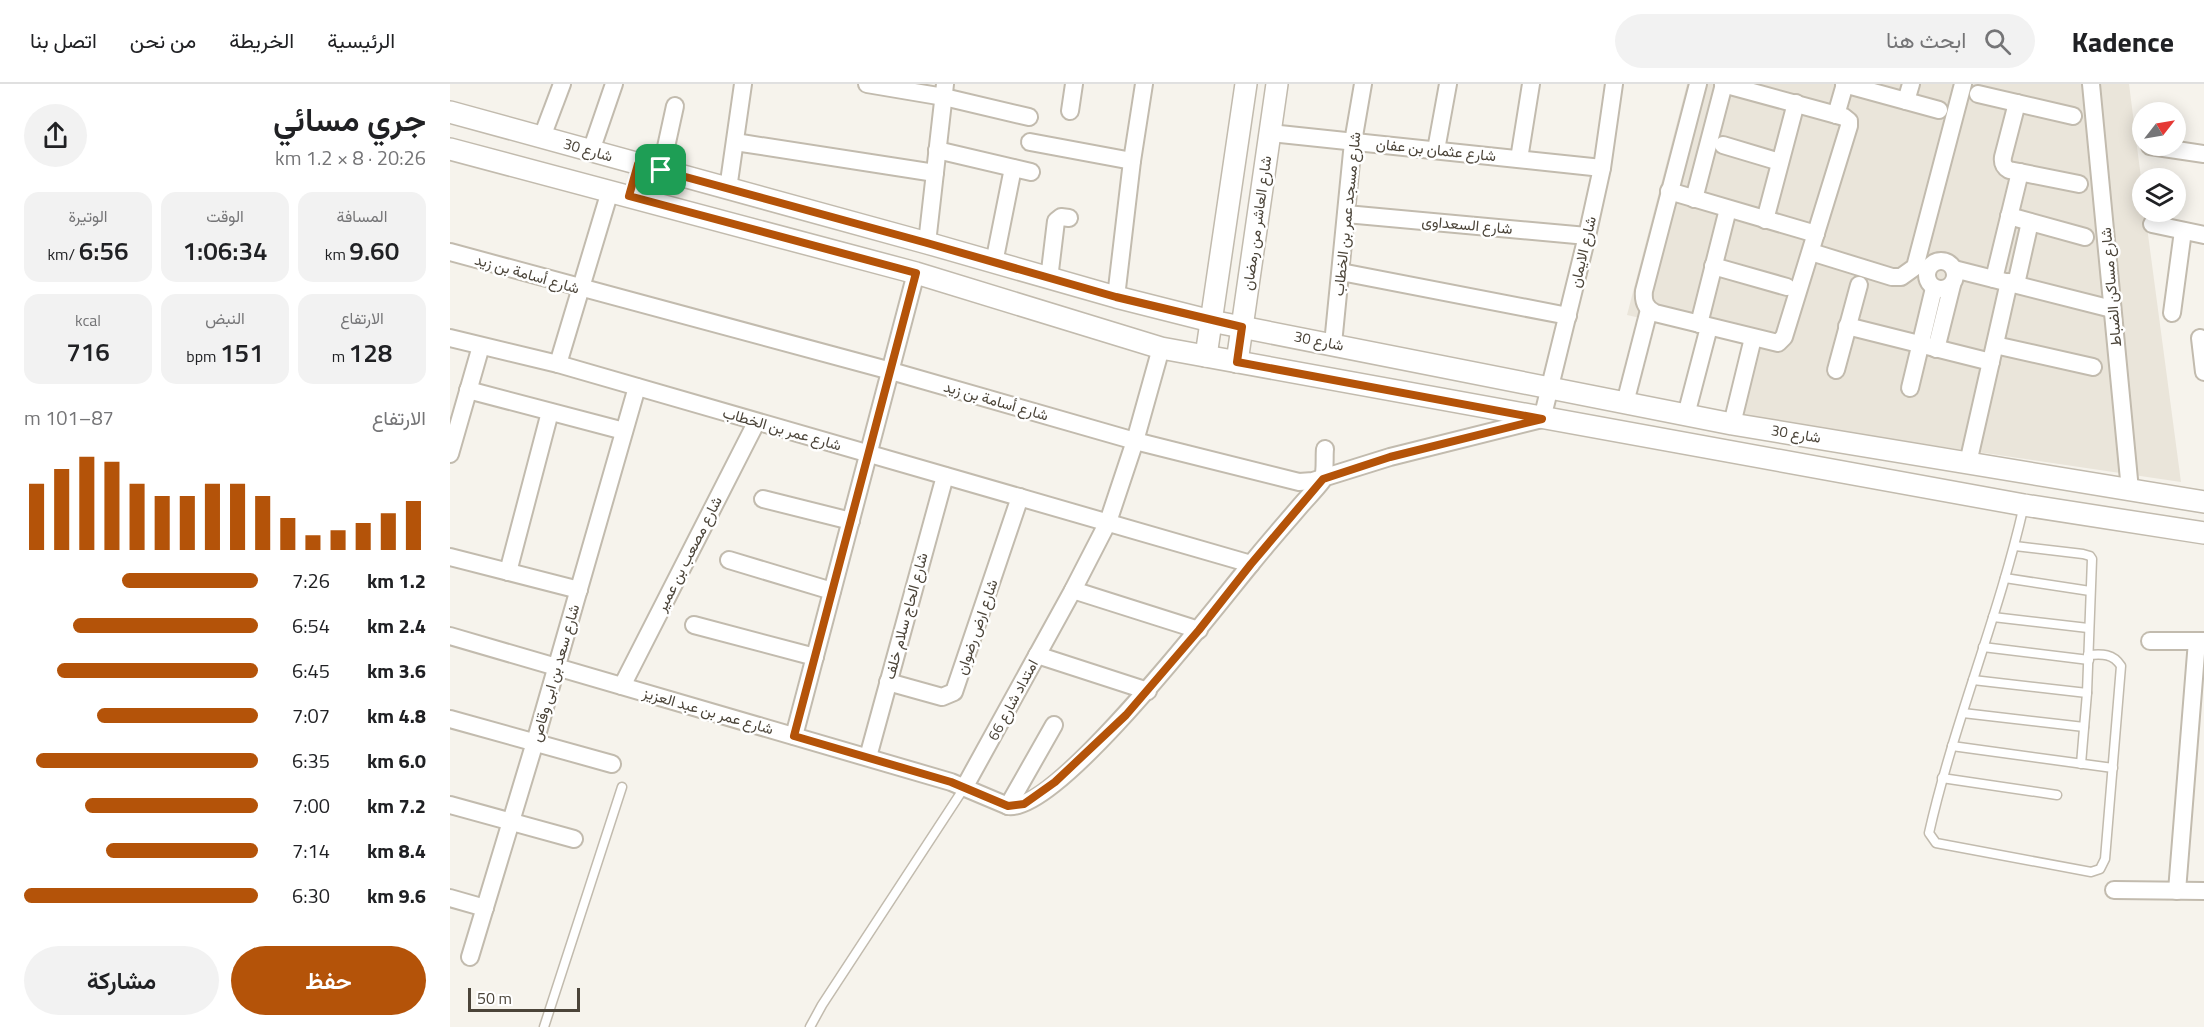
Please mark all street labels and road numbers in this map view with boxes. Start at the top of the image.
street label: شارع مسجد عمر بن الخطاب [1326,131,1367,297]
street label: شارع 30 [561,132,616,168]
street label: شارع عثمان بن عفان [1375,132,1497,167]
street label: شارع العاشر من رمضان [1236,154,1277,292]
street label: شارع السعداوى [1421,209,1514,240]
street label: شارع الايمان [1563,214,1602,290]
street label: شارع مساكن الضباط [2094,226,2127,348]
street label: شارع أسامة بن زيد [472,248,582,300]
street label: شارع 30 [1292,324,1346,357]
street label: شارع أسامة بن زيد [941,375,1051,427]
street label: شارع عمر بن الخطاب [720,401,844,457]
street label: شارع 30 [1769,418,1823,449]
street label: شارع مصعب بن عمير [649,492,728,616]
street label: شارع الحاج سلام خلف [878,550,934,682]
street label: شارع ارض رضوان [949,576,1004,678]
street label: شارع سعد بن ابى وقاص [524,601,585,744]
street label: امتداد شارع 66 [981,655,1044,744]
street label: شارع عمر بن عبد العزيز [639,681,776,740]

